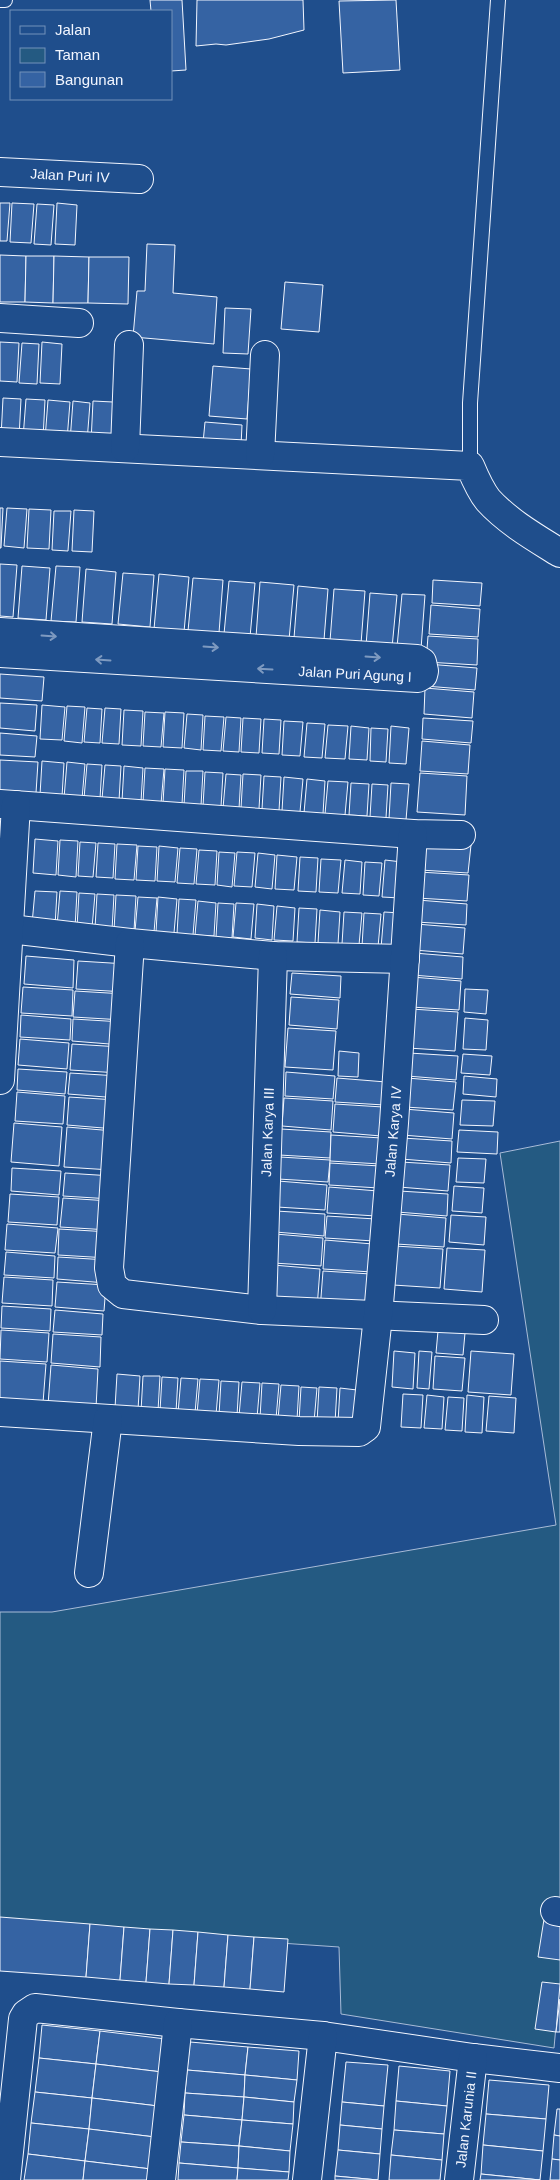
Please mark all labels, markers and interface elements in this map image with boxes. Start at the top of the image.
legend [10,10,172,100]
text: Jalan [55,21,91,38]
text: Taman [55,46,100,63]
text: Bangunan [55,71,123,88]
street label: Jalan Puri IV [30,166,111,186]
one-way arrow [40,631,56,640]
one-way arrow [202,642,218,651]
one-way arrow [365,652,381,661]
one-way arrow [95,655,111,664]
street label: Jalan Puri Agung I [298,663,412,685]
one-way arrow [258,665,274,674]
street label: Jalan Karya IV [382,1085,404,1178]
street label: Jalan Karya III [258,1087,277,1177]
street label: Jalan Karunia II [452,2070,479,2169]

